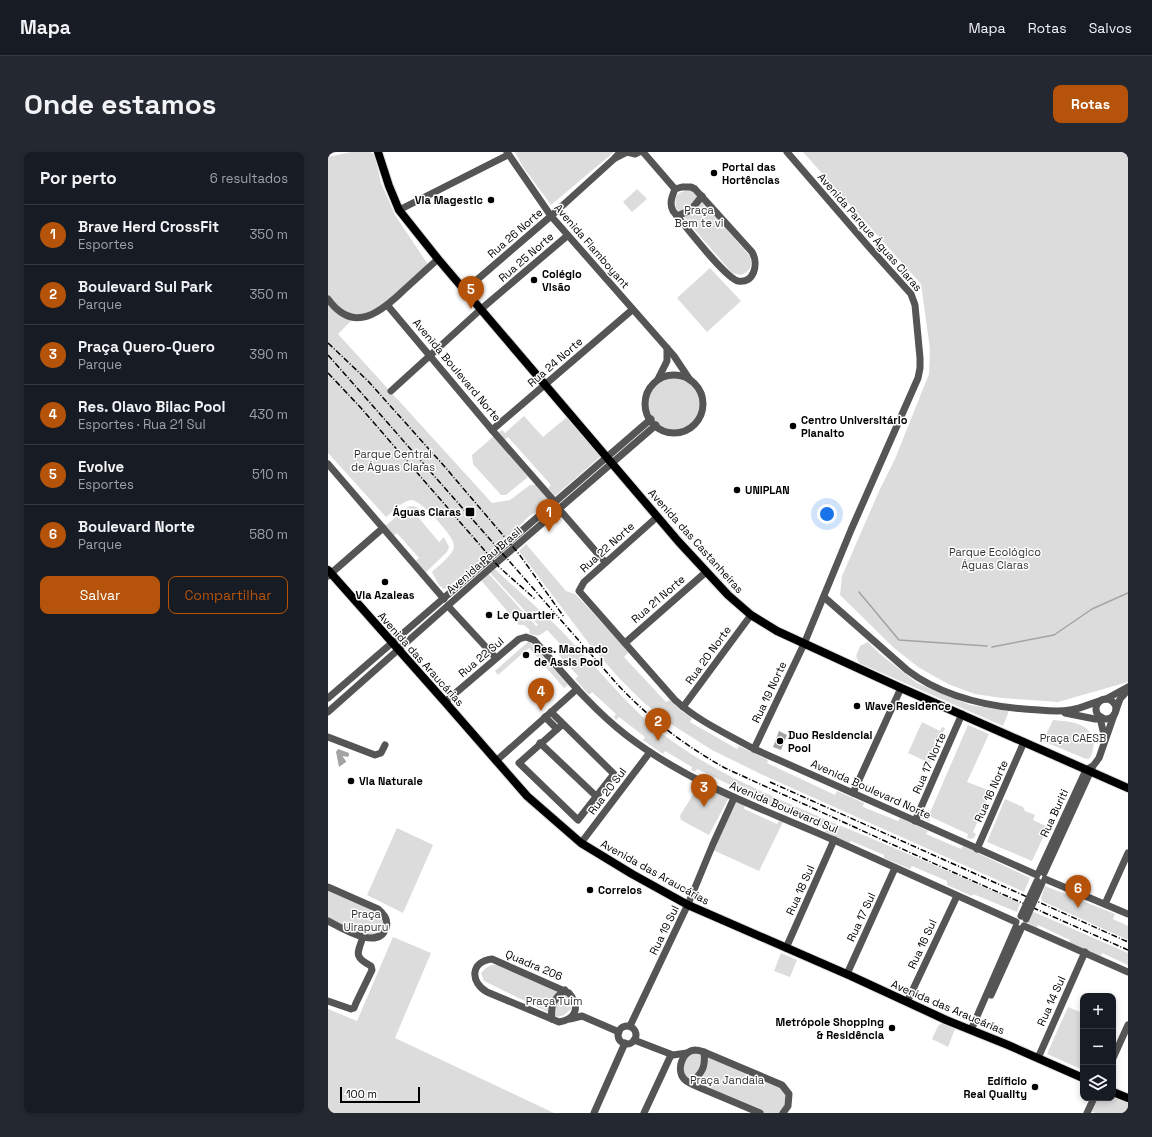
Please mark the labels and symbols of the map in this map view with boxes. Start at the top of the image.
place label: Portal das Hortências [722,160,780,187]
marker: Portal das Hortências [709,168,719,178]
street label: Avenida Parque Águas Claras [815,170,925,294]
place label: Via Magestic [415,193,484,207]
marker: Via Magestic [486,195,496,205]
street label: Avenida Flamboyant [551,201,633,291]
park label: Praça Bem te vi [675,203,724,230]
street label: Rua 26 Norte [485,205,545,261]
street label: Rua 25 Norte [496,229,556,285]
place label: Colégio Visão [542,267,582,294]
marker: Colégio Visão [529,275,539,285]
pin: 5 [458,276,484,309]
street label: Avenida Boulevard Norte [410,316,504,424]
street label: Rua 24 Norte [525,334,585,390]
place label: Centro Universitário Planalto [801,413,908,440]
marker: Centro Universitário Planalto [788,421,798,431]
park label: Parque Central de Águas Claras [351,447,435,474]
place label: UNIPLAN [745,483,790,497]
marker: UNIPLAN [732,485,742,495]
street label: Avenida das Castanheiras [645,486,747,596]
pin: 1 [536,499,562,532]
your location [817,504,837,524]
place label: Águas Claras [393,505,461,519]
marker: Águas Claras [464,506,476,518]
street label: Rua 22 Norte [577,519,637,575]
street label: Avenida Pau Brasil [443,523,525,597]
park label: Parque Ecológico Águas Claras [949,545,1041,572]
street label: Rua 21 Norte [628,572,688,626]
marker: Via Azaleas [380,577,390,587]
place label: Via Azaleas [355,588,415,602]
place label: Le Quartier [497,608,556,622]
street label: Avenida das Araucárias [375,609,467,709]
marker: Le Quartier [484,610,494,620]
street label: Rua 20 Norte [682,623,734,687]
street label: Rua 22 Sul [455,634,507,680]
place label: Res. Machado de Assis Pool [534,642,608,669]
marker: Res. Machado de Assis Pool [521,650,531,660]
street label: Rua 19 Norte [749,659,789,725]
pin: 4 [528,678,554,711]
place label: Wave Residence [865,699,951,713]
marker: Wave Residence [852,701,862,711]
pin: 2 [645,708,671,741]
place label: Duo Residencial Pool [788,728,872,755]
street label: Rua 17 Norte [909,730,949,796]
park label: Praça CAESB [1040,731,1106,745]
marker: Duo Residencial Pool [775,736,785,746]
street label: Avenida Boulevard Norte [809,756,933,822]
street label: Rua 16 Norte [971,758,1011,824]
street label: Rua 20 Sul [585,765,629,817]
place label: Via Naturale [359,774,423,788]
pin: 3 [691,774,717,807]
marker: Via Naturale [346,776,356,786]
street label: Avenida Boulevard Sul [728,778,840,836]
street label: Rua Buriti [1037,786,1071,839]
street label: Avenida das Araucárias [598,836,712,908]
street label: Rua 18 Sul [783,863,817,917]
pin: 6 [1065,875,1091,908]
place label: Correios [598,883,642,897]
marker: Correios [585,885,595,895]
street label: Rua 17 Sul [844,890,878,944]
street label: Rua 19 Sul [646,903,682,957]
park label: Praça Uirapuru [343,907,389,934]
street label: Rua 16 Sul [904,917,940,971]
street label: Quadra 206 [503,947,565,983]
street label: Rua 14 Sul [1034,974,1068,1028]
street label: Avenida das Araucárias [889,977,1007,1037]
park label: Praça Tuim [526,994,582,1008]
place label: Metrópole Shopping & Residência [775,1015,885,1042]
marker: Metrópole Shopping & Residência [887,1023,897,1033]
park label: Praça Jandaia [690,1073,765,1087]
place label: Edíficio Real Quality [963,1074,1027,1101]
marker: Edíficio Real Quality [1030,1082,1040,1092]
scale bar [340,1085,420,1104]

